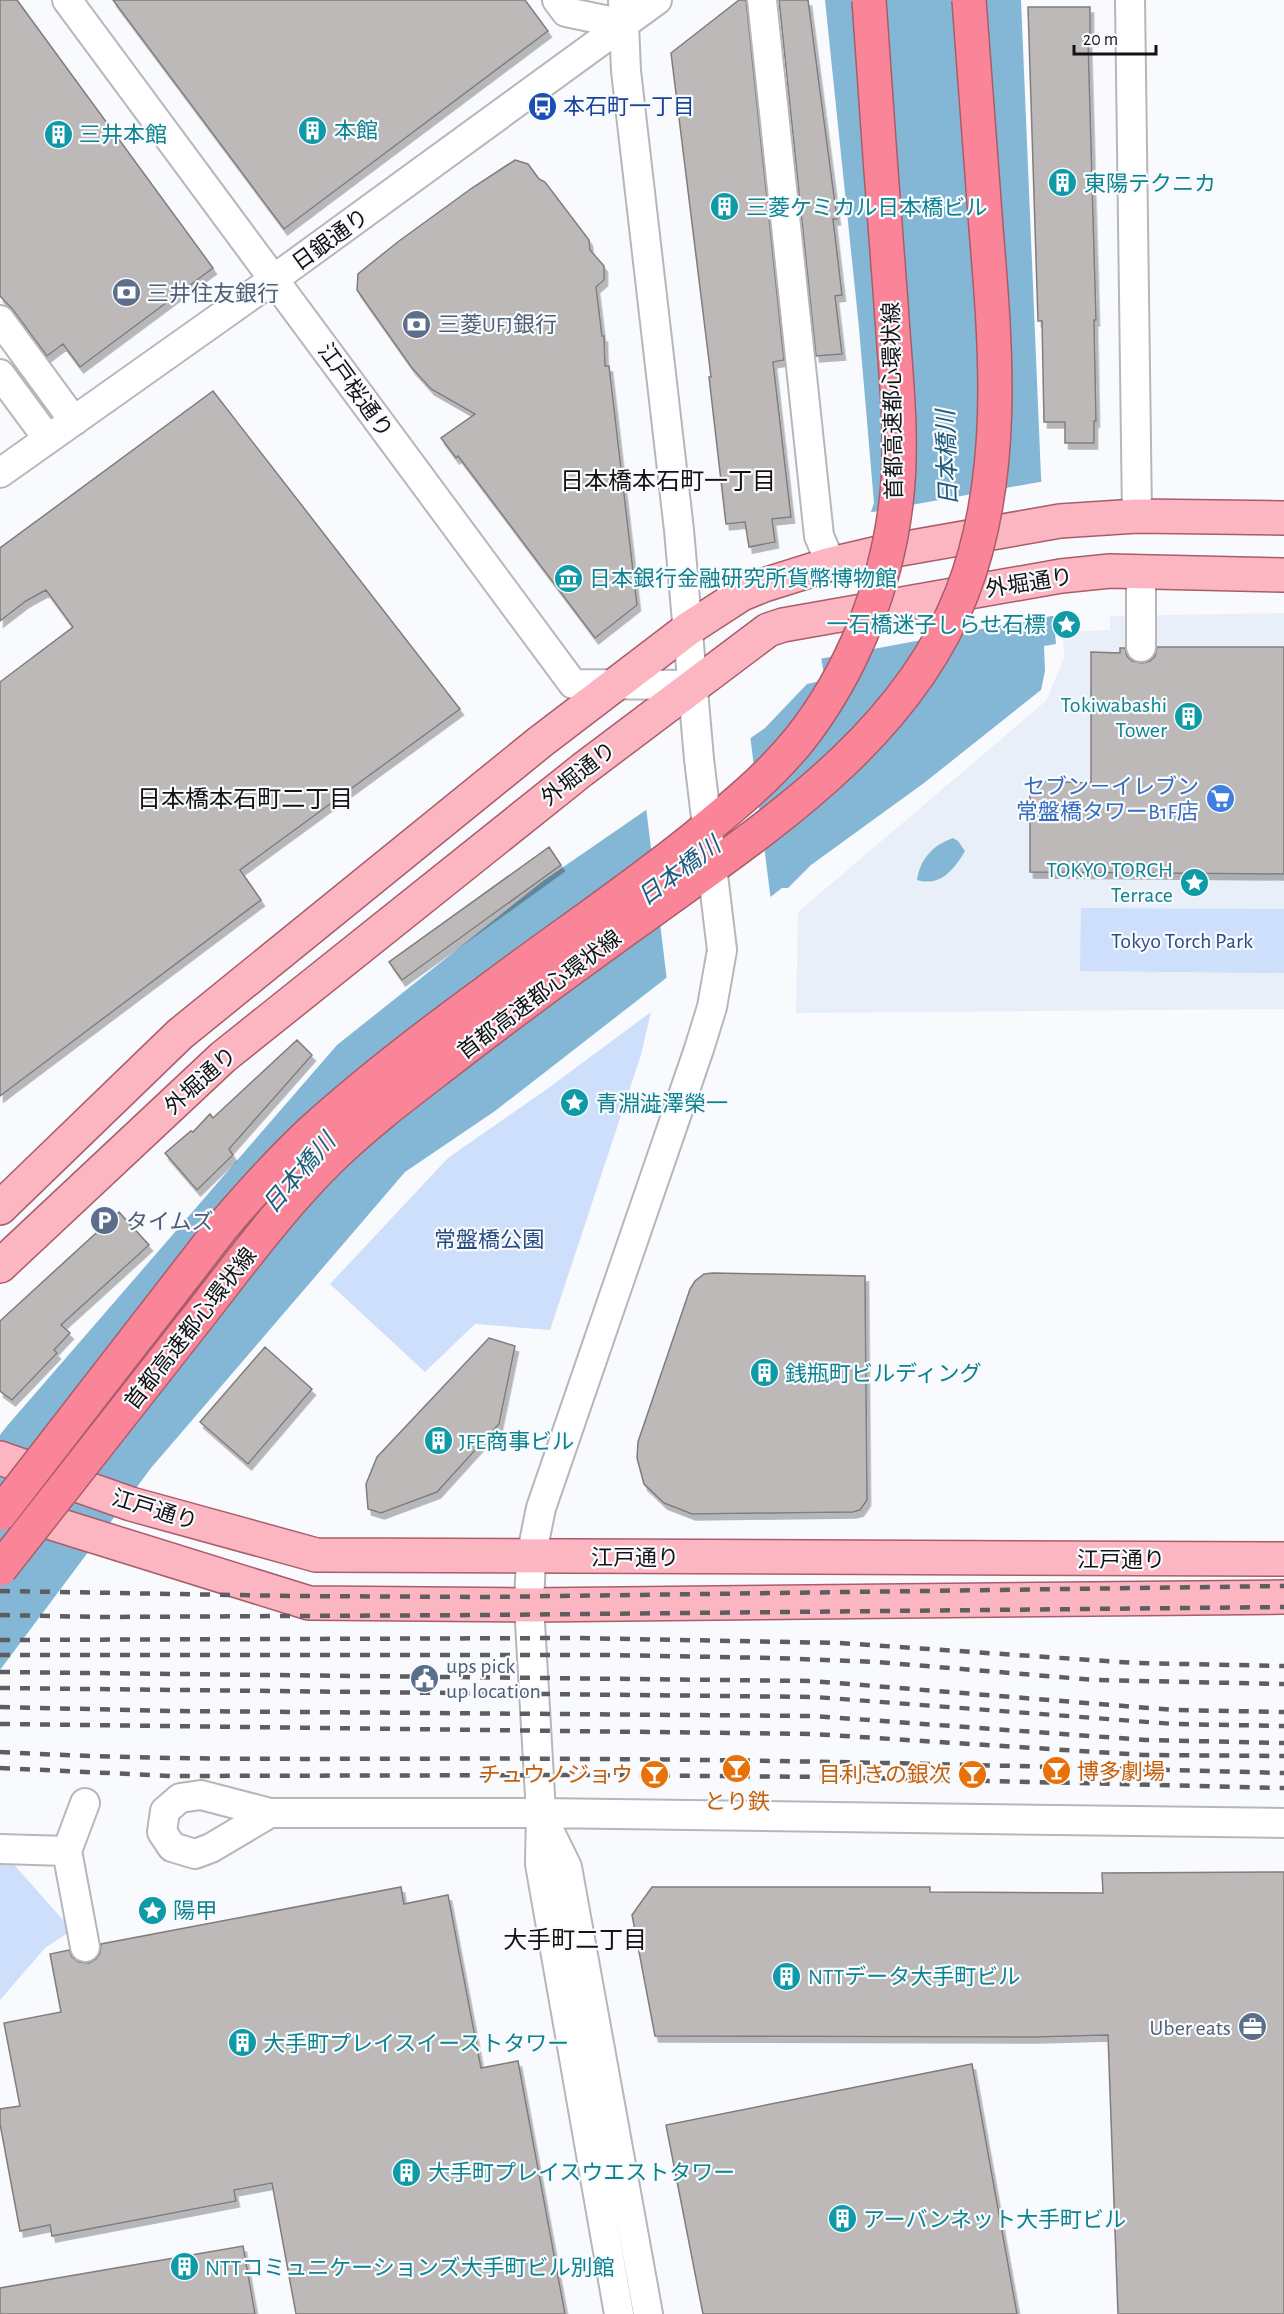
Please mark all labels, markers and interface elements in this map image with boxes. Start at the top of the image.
scale bar [1074,18,1156,56]
text: 20 m [1083,31,1118,49]
bus stop icon: 本石町一丁目 [526,90,558,122]
place label: 本石町一丁目 [563,95,695,118]
building icon: 本館 [297,114,329,146]
building icon: 三井本館 [42,118,74,150]
place label: 本館 [334,119,378,142]
place label: 三井本館 [79,123,167,146]
building icon: 東陽テクニカ [1047,167,1079,199]
place label: 東陽テクニカ [1084,172,1216,195]
building icon: 三菱ケミカル日本橋ビル [709,191,741,223]
place label: 三菱ケミカル日本橋ビル [746,196,987,219]
street label: 日銀通り [288,204,373,275]
bank icon: 三井住友銀行 [110,277,142,309]
place label: 三井住友銀行 [147,282,279,305]
street label: 首都高速都心環状線 [879,302,906,500]
bank icon: 三菱UFJ銀行 [401,308,433,340]
place label: 三菱UFJ銀行 [438,313,557,336]
street label: 江戸桜通り [314,339,397,442]
water label: 日本橋川 [932,407,962,506]
district label: 日本橋本石町一丁目 [560,468,776,494]
museum icon: 日本銀行金融研究所貨幣博物館 [552,562,584,594]
street label: 外堀通り [984,564,1074,601]
place label: 日本銀行金融研究所貨幣博物館 [589,567,897,590]
place icon: 一石橋迷子しらせ石標 [1051,608,1083,640]
place label: 一石橋迷子しらせ石標 [826,613,1046,636]
place label: Tokiwabashi Tower [1061,694,1167,741]
building icon: Tokiwabashi Tower [1172,701,1204,733]
street label: 外堀通り [537,737,620,810]
place label: セブン－イレブン 常盤橋タワーB1F店 [1016,775,1199,823]
supermarket icon: セブン－イレブン 常盤橋タワーB1F店 [1204,783,1236,815]
district label: 日本橋本石町二丁目 [137,786,353,812]
water label: 日本橋川 [633,830,728,910]
place label: TOKYO TORCH Terrace [1046,859,1173,906]
place icon: TOKYO TORCH Terrace [1178,866,1210,898]
street label: 首都高速都心環状線 [453,926,625,1063]
park label: Tokyo Torch Park [1111,930,1253,952]
street label: 外堀通り [160,1042,241,1118]
place icon: 青淵澁澤榮一 [559,1087,591,1119]
place label: 青淵澁澤榮一 [596,1092,728,1115]
water label: 日本橋川 [258,1126,342,1218]
parking icon: タイムズ [89,1205,121,1237]
place label: タイムズ [126,1210,214,1233]
park label: 常盤橋公園 [434,1228,544,1251]
street label: 首都高速都心環状線 [120,1243,260,1413]
building icon: 銭瓶町ビルディング [748,1357,780,1389]
place label: 銭瓶町ビルディング [785,1362,981,1385]
building icon: JFE商事ビル [422,1425,454,1457]
place label: JFE商事ビル [459,1430,574,1453]
street label: 江戸通り [109,1486,200,1533]
street label: 江戸通り [591,1546,679,1569]
street label: 江戸通り [1077,1548,1165,1571]
place label: ups pick up location [446,1655,541,1702]
public building icon: ups pick up location [409,1662,441,1694]
bar icon: とり鉄 [721,1753,753,1785]
bar icon: 博多劇場 [1040,1755,1072,1787]
bar icon: チュウノジョウ [638,1758,670,1790]
bar icon: 目利きの銀次 [956,1758,988,1790]
place label: 博多劇場 [1077,1760,1165,1783]
place label: 目利きの銀次 [819,1763,951,1786]
place label: チュウノジョウ [479,1764,633,1786]
place label: とり鉄 [704,1790,770,1813]
place icon: 陽甲 [136,1894,168,1926]
place label: 陽甲 [173,1900,217,1922]
district label: 大手町二丁目 [503,1927,647,1953]
building icon: NTTデータ大手町ビル [771,1960,803,1992]
place label: NTTデータ大手町ビル [808,1965,1020,1988]
office icon: Uber eats [1236,2011,1268,2043]
place label: Uber eats [1150,2017,1231,2039]
building icon: 大手町プレイスイーストタワー [226,2027,258,2059]
place label: 大手町プレイスイーストタワー [263,2032,569,2055]
building icon: 大手町プレイスウエストタワー [391,2156,423,2188]
place label: 大手町プレイスウエストタワー [428,2161,735,2184]
building icon: アーバンネット大手町ビル [826,2203,858,2235]
place label: アーバンネット大手町ビル [863,2208,1126,2231]
building icon: NTTコミュニケーションズ大手町ビル別館 [168,2251,200,2283]
place label: NTTコミュニケーションズ大手町ビル別館 [205,2256,614,2279]

